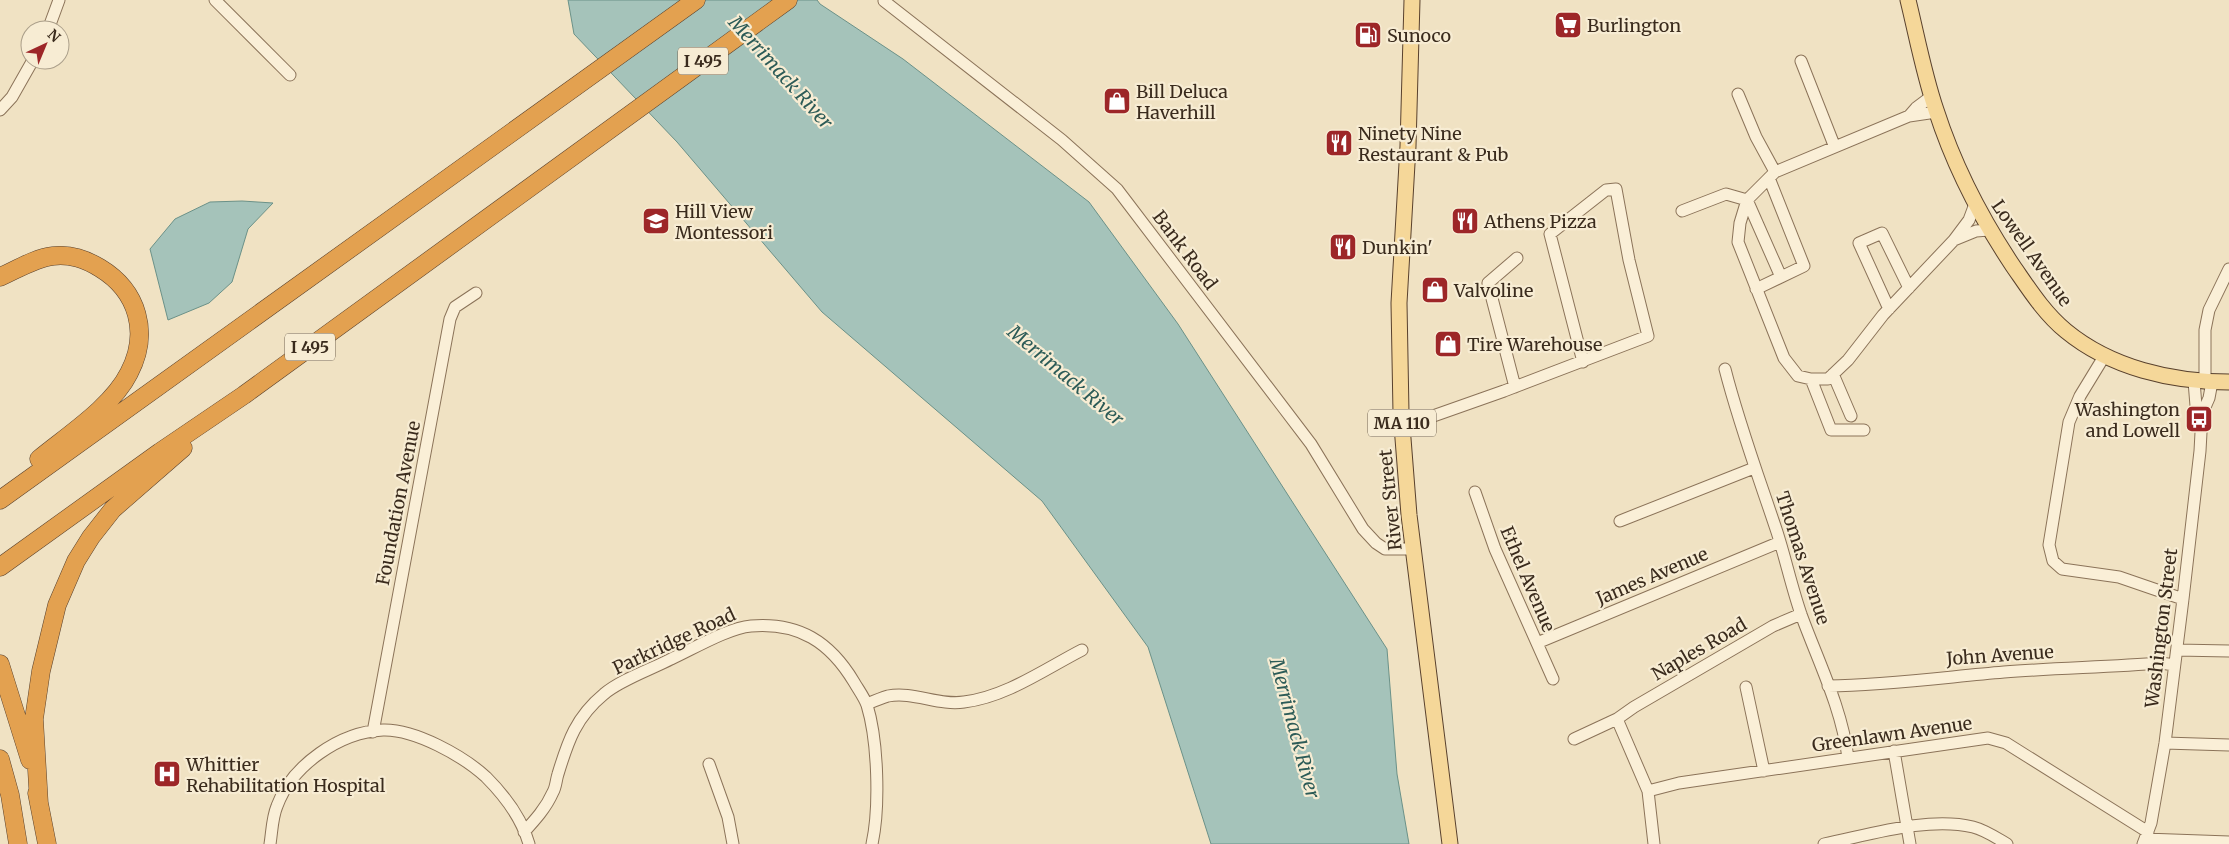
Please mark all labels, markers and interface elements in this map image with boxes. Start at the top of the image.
water label: Merrimack River [723,10,838,134]
supermarket icon: Burlington [1553,10,1583,40]
place label: Burlington [1587,14,1681,37]
north arrow [20,20,70,70]
fuel station icon: Sunoco [1353,20,1383,50]
place label: Sunoco [1387,24,1451,47]
text: N [44,25,64,46]
road number: I 495 [678,48,728,74]
place label: Bill Deluca Haverhill [1136,80,1228,124]
shop icon: Bill Deluca Haverhill [1102,86,1132,116]
place label: Ninety Nine Restaurant & Pub [1358,122,1509,166]
restaurant icon: Ninety Nine Restaurant & Pub [1324,128,1354,158]
street label: Lowell Avenue [1987,195,2077,311]
place label: Hill View Montessori [675,200,773,244]
school or university icon: Hill View Montessori [641,206,671,236]
street label: Bank Road [1148,206,1222,294]
restaurant icon: Athens Pizza [1450,206,1480,236]
place label: Athens Pizza [1483,210,1597,233]
restaurant icon: Dunkin' [1328,232,1358,262]
place label: Dunkin' [1362,236,1433,259]
shop icon: Valvoline [1420,275,1450,305]
place label: Valvoline [1453,279,1533,302]
water label: Merrimack River [1002,319,1129,431]
shop icon: Tire Warehouse [1433,329,1463,359]
place label: Tire Warehouse [1467,333,1602,356]
road number: I 495 [285,334,335,361]
place label: Washington and Lowell [2074,398,2180,442]
bus stop icon: Washington and Lowell [2184,404,2214,434]
road number: MA 110 [1368,409,1436,436]
street label: Foundation Avenue [371,419,425,587]
street label: River Street [1373,448,1407,552]
street label: Thomas Avenue [1771,488,1835,628]
street label: Ethel Avenue [1495,523,1561,635]
street label: James Avenue [1592,542,1711,610]
street label: Washington Street [2140,547,2182,710]
street label: Parkridge Road [609,602,739,680]
street label: Naples Road [1647,612,1751,685]
street label: John Avenue [1944,640,2055,670]
water label: Merrimack River [1265,654,1325,801]
street label: Greenlawn Avenue [1810,711,1974,757]
place label: Whittier Rehabilitation Hospital [185,753,386,797]
hospital icon: Whittier Rehabilitation Hospital [152,759,182,789]

